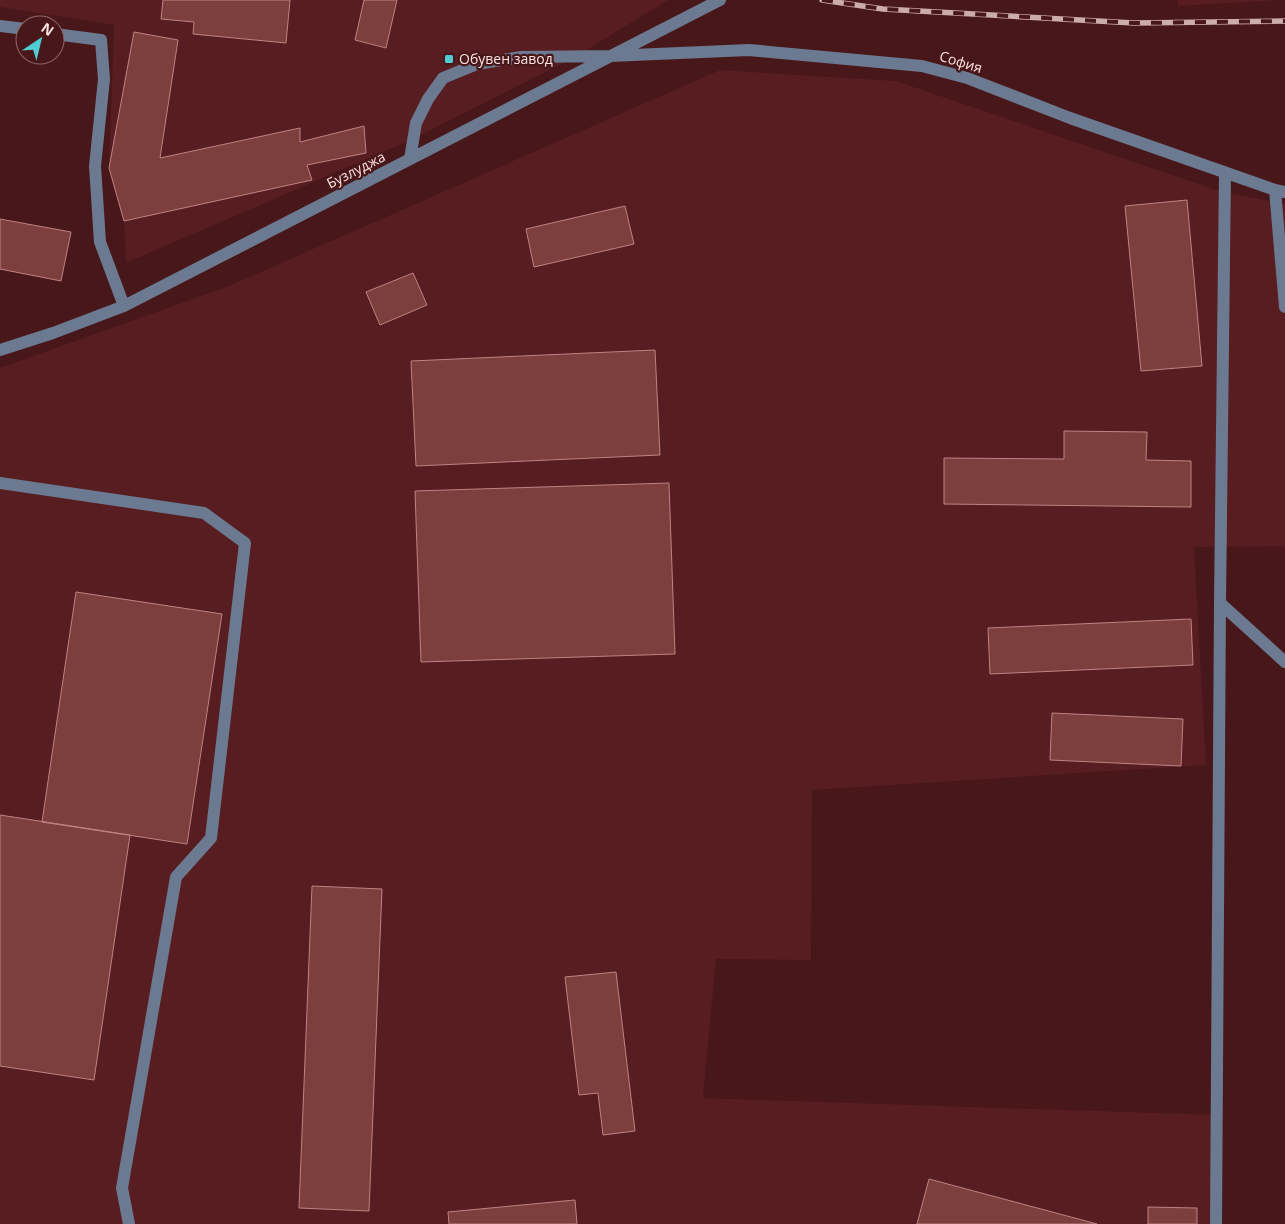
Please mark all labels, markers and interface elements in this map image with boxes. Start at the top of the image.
north arrow [15,15,65,65]
text: N [38,18,58,40]
street label: София [937,46,985,77]
place label: Обувен завод [459,49,553,68]
marker: Обувен завод [443,53,455,65]
street label: Бузлуджа [323,147,388,192]

